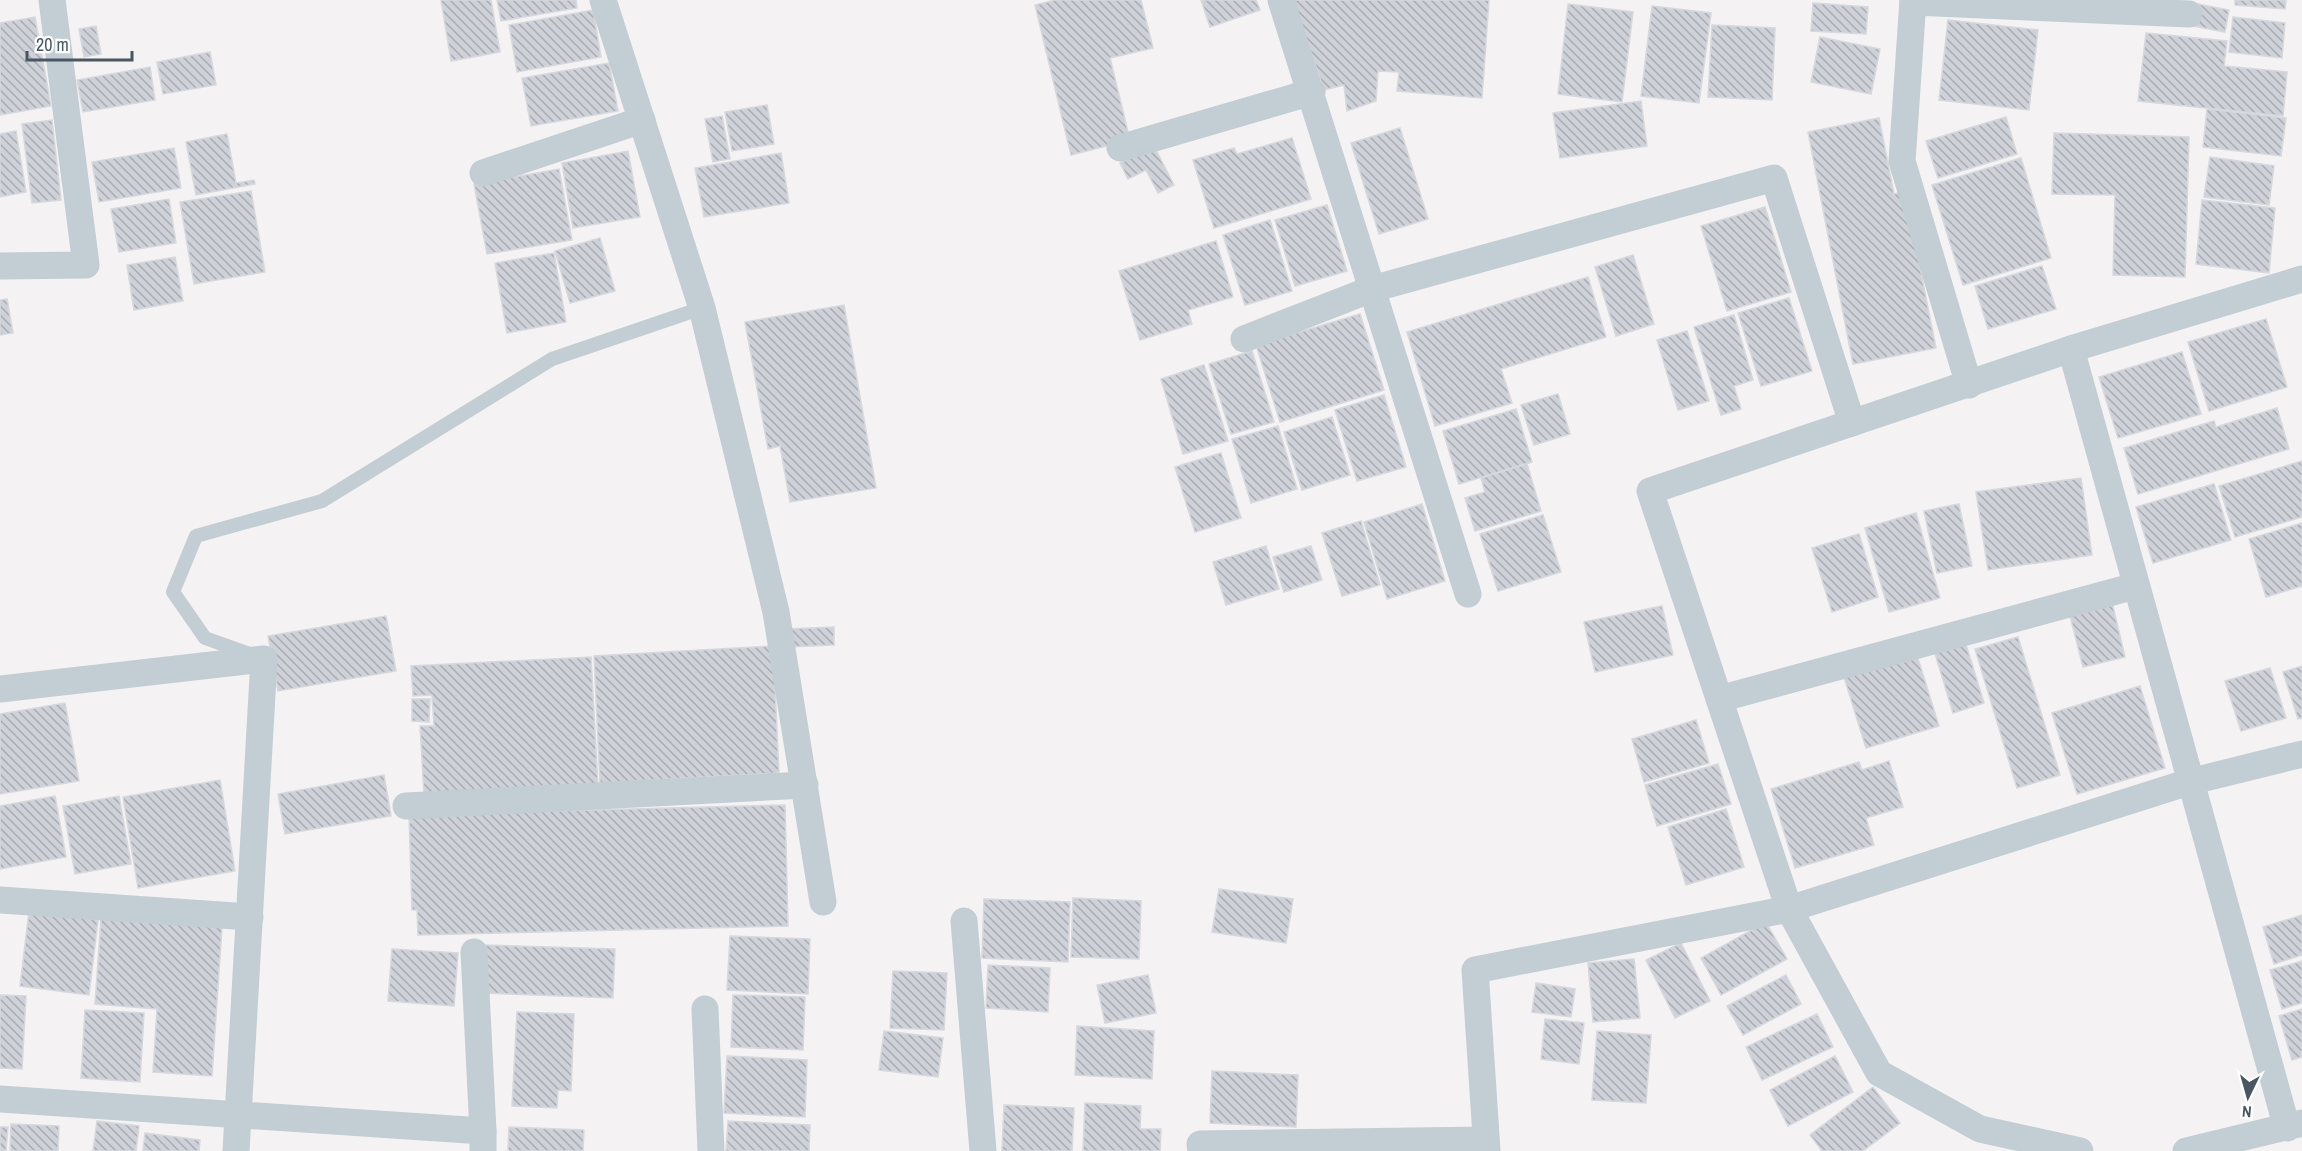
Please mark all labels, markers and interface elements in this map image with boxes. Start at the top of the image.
scale bar [27,24,132,62]
text: 20 m [36,32,69,57]
north arrow [2218,1067,2278,1127]
text: N [2241,1101,2252,1123]

